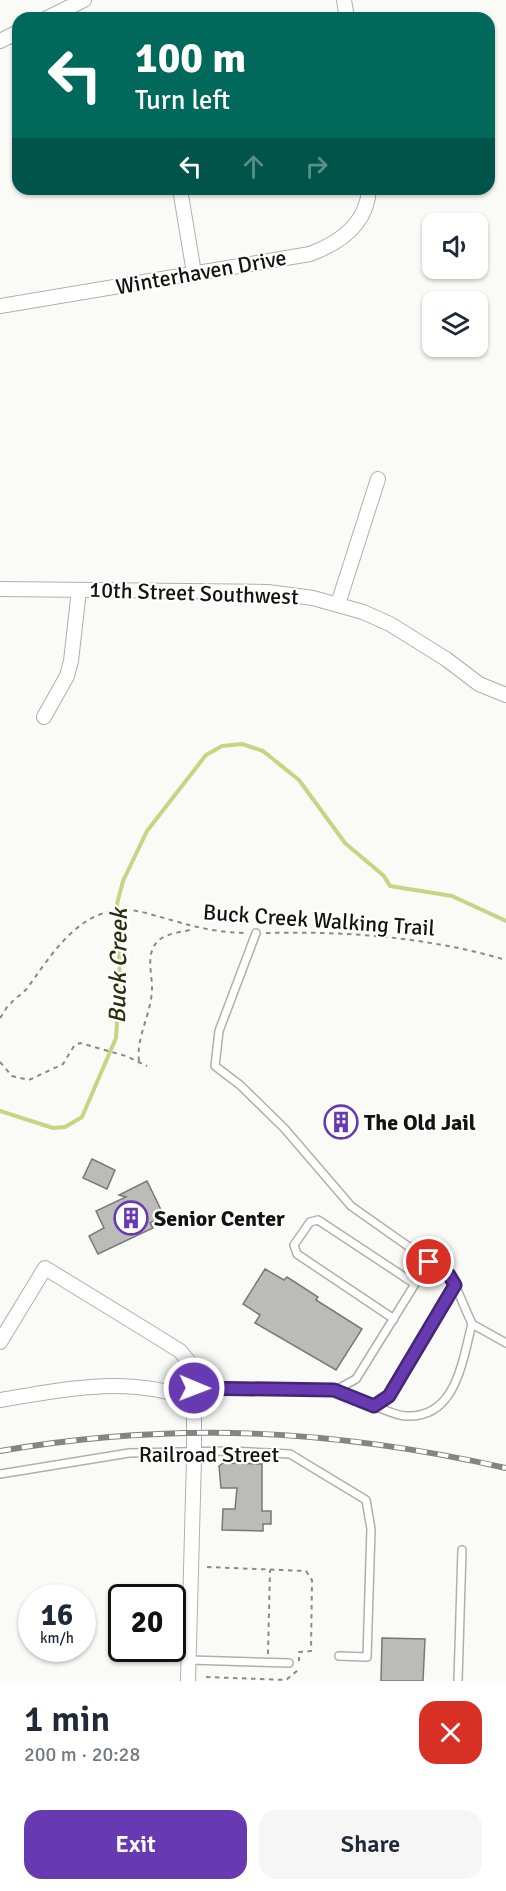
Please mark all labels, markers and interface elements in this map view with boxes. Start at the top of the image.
text: 100 m [135,33,246,84]
icon: left [36,36,114,114]
text: Turn left [135,84,230,117]
icon: left [174,150,207,183]
icon: ahead [237,150,270,183]
icon: right [300,150,333,183]
map controls [422,213,488,357]
button: sound [422,213,488,279]
street label: Winterhaven Drive [114,244,288,300]
button: layers [422,291,488,357]
street label: 10th Street Southwest [89,576,299,610]
street label: Buck Creek Walking Trail [202,898,436,942]
water label: Buck Creek [102,906,134,1024]
building icon: The Old Jail [323,1104,359,1140]
place label: The Old Jail [364,1109,476,1136]
building icon: Senior Center [113,1200,149,1236]
place label: Senior Center [154,1205,285,1232]
pin [403,1236,454,1287]
icon: arrive [412,1245,445,1278]
position arrow [162,1356,226,1420]
street label: Railroad Street [139,1441,280,1468]
speed limit sign: 20 [108,1584,186,1662]
text: 16 [41,1597,73,1634]
text: km/h [40,1629,74,1647]
text: 1 min [24,1697,110,1742]
button: close [419,1701,482,1764]
text: 200 m · 20:28 [24,1742,140,1767]
button: Exit [24,1810,247,1879]
button: Share [259,1810,482,1879]

